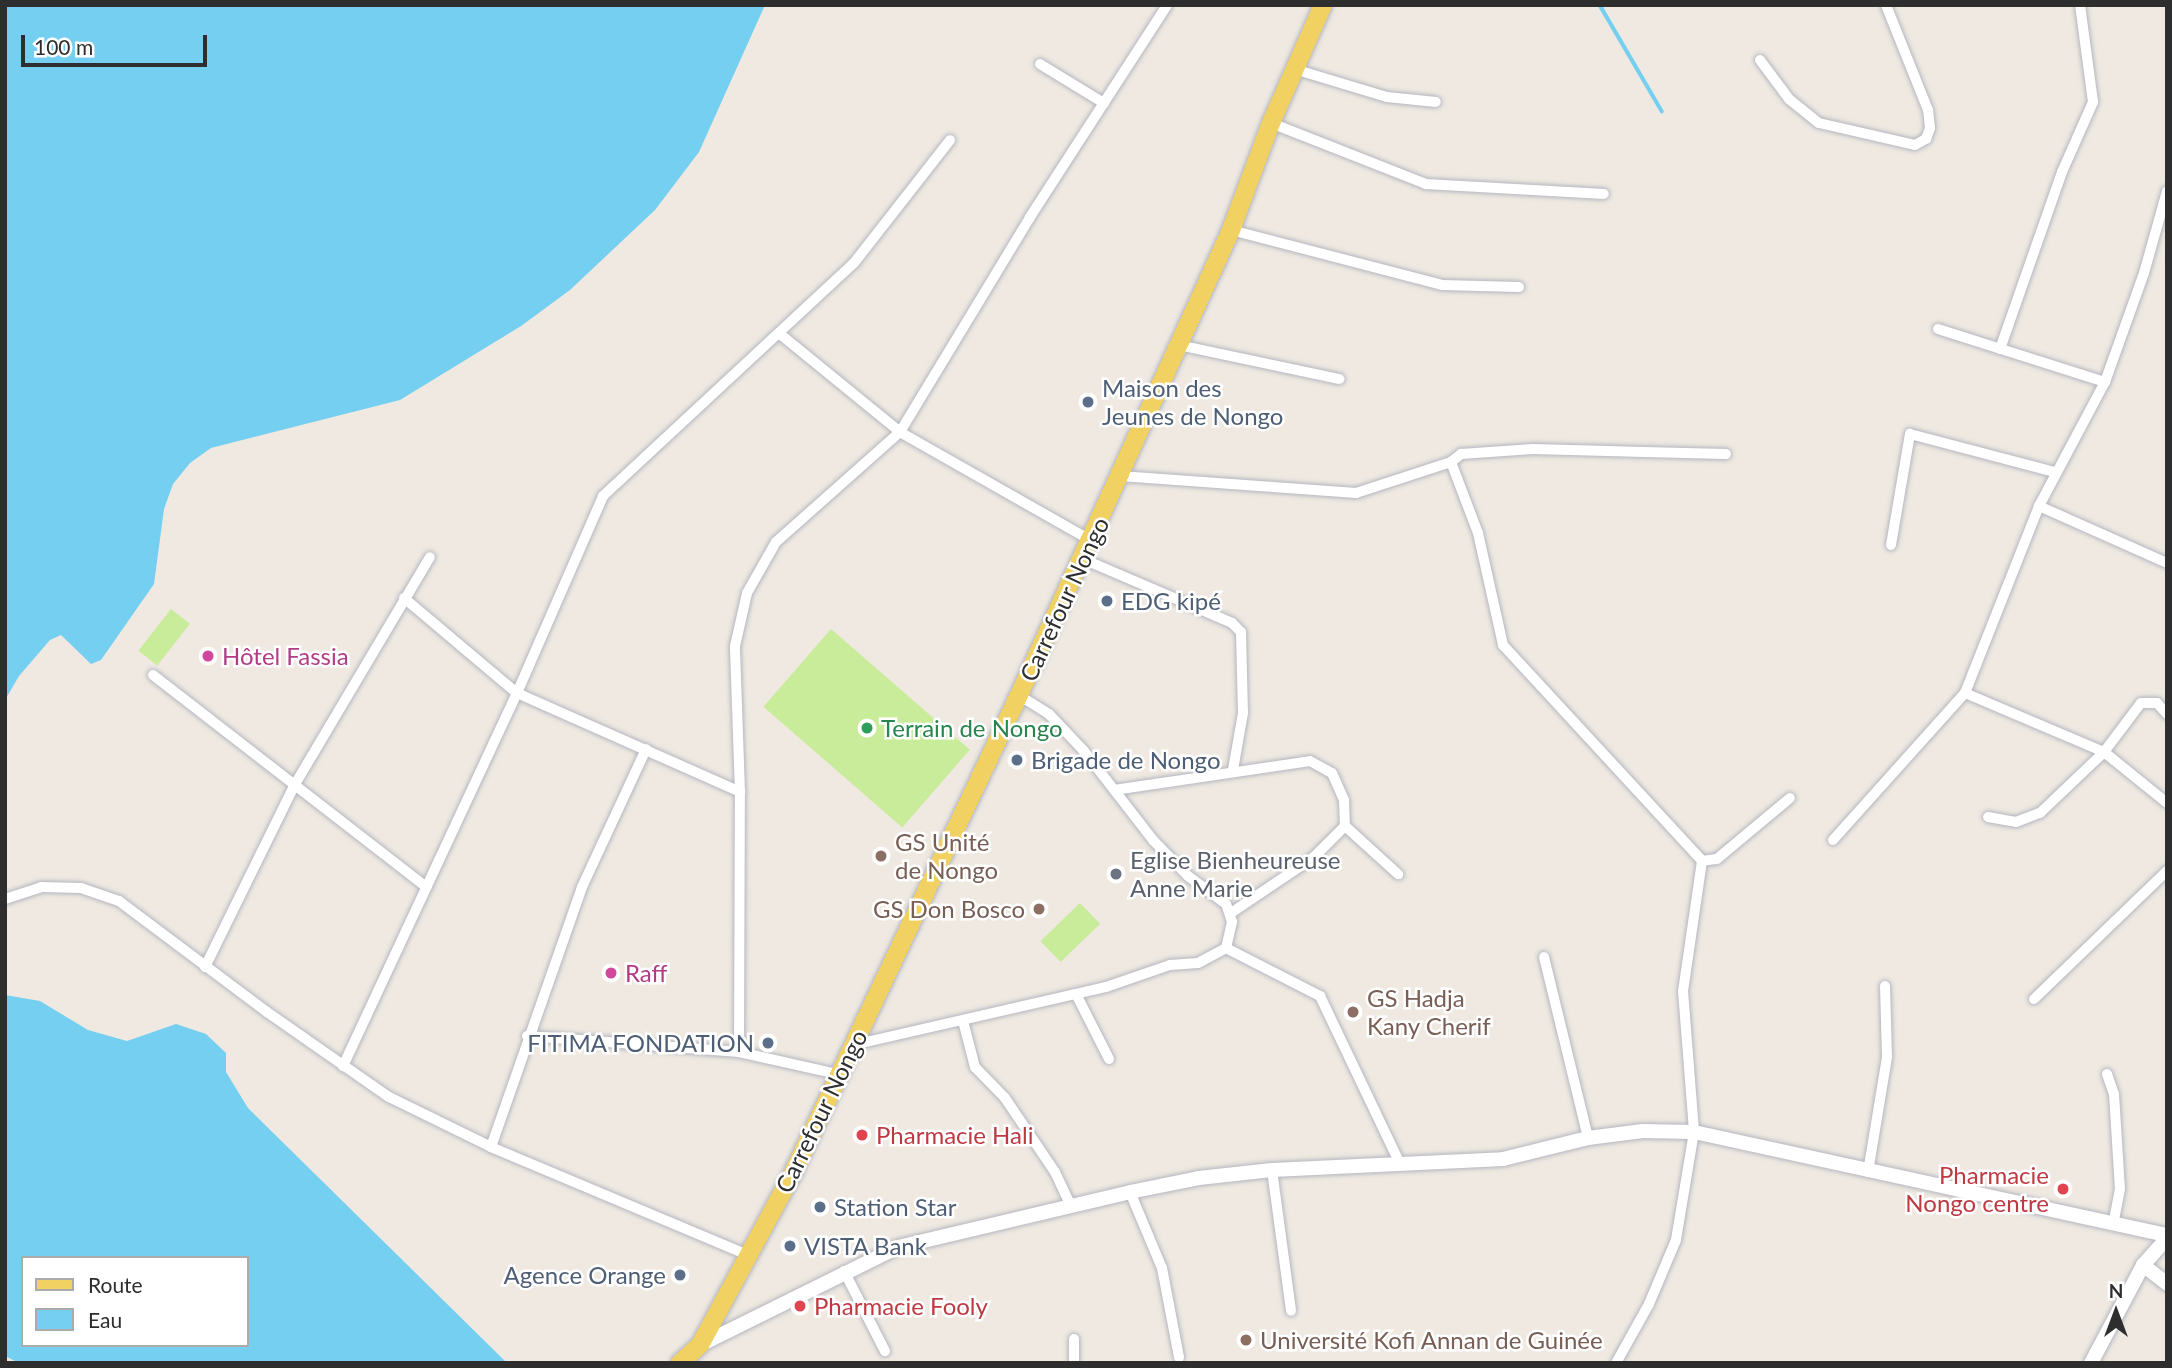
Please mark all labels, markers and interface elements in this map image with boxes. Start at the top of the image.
scale bar [24,21,210,65]
text: 100 m [34,34,93,59]
place label: Maison des Jeunes de Nongo [1102,374,1283,430]
marker: Maison des Jeunes de Nongo [1080,394,1096,410]
street label: Carrefour Nongo [1013,512,1115,686]
place label: EDG kipé [1121,587,1221,615]
marker: EDG kipé [1099,593,1115,609]
place label: Hôtel Fassia [222,642,349,670]
marker: Hôtel Fassia [200,648,216,664]
place label: Terrain de Nongo [881,714,1063,742]
marker: Terrain de Nongo [859,720,875,736]
place label: Brigade de Nongo [1031,746,1221,774]
marker: Brigade de Nongo [1009,752,1025,768]
place label: GS Unité de Nongo [895,828,998,884]
place label: Eglise Bienheureuse Anne Marie [1130,846,1341,902]
marker: GS Unité de Nongo [873,848,889,864]
marker: Eglise Bienheureuse Anne Marie [1108,866,1124,882]
place label: GS Don Bosco [873,895,1025,923]
marker: GS Don Bosco [1031,901,1047,917]
place label: Raff [625,959,668,987]
marker: Raff [603,965,619,981]
place label: GS Hadja Kany Cherif [1367,984,1491,1040]
marker: GS Hadja Kany Cherif [1345,1004,1361,1020]
street label: Carrefour Nongo [769,1025,873,1197]
place label: FITIMA FONDATION [526,1029,754,1057]
marker: FITIMA FONDATION [760,1035,776,1051]
place label: Pharmacie Hali [876,1121,1033,1149]
marker: Pharmacie Hali [854,1127,870,1143]
place label: Pharmacie Nongo centre [1905,1161,2049,1217]
marker: Pharmacie Nongo centre [2055,1181,2071,1197]
place label: Station Star [834,1193,957,1221]
marker: Station Star [812,1199,828,1215]
place label: VISTA Bank [804,1232,928,1260]
marker: VISTA Bank [782,1238,798,1254]
legend [21,1256,248,1347]
place label: Agence Orange [504,1261,666,1289]
marker: Agence Orange [672,1267,688,1283]
text: Route [88,1272,143,1297]
north arrow [2081,1277,2151,1347]
text: N [2109,1279,2123,1302]
place label: Pharmacie Fooly [814,1292,988,1320]
marker: Pharmacie Fooly [792,1298,808,1314]
text: Eau [88,1307,122,1332]
place label: Université Kofi Annan de Guinée [1260,1326,1603,1354]
marker: Université Kofi Annan de Guinée [1238,1332,1254,1348]

